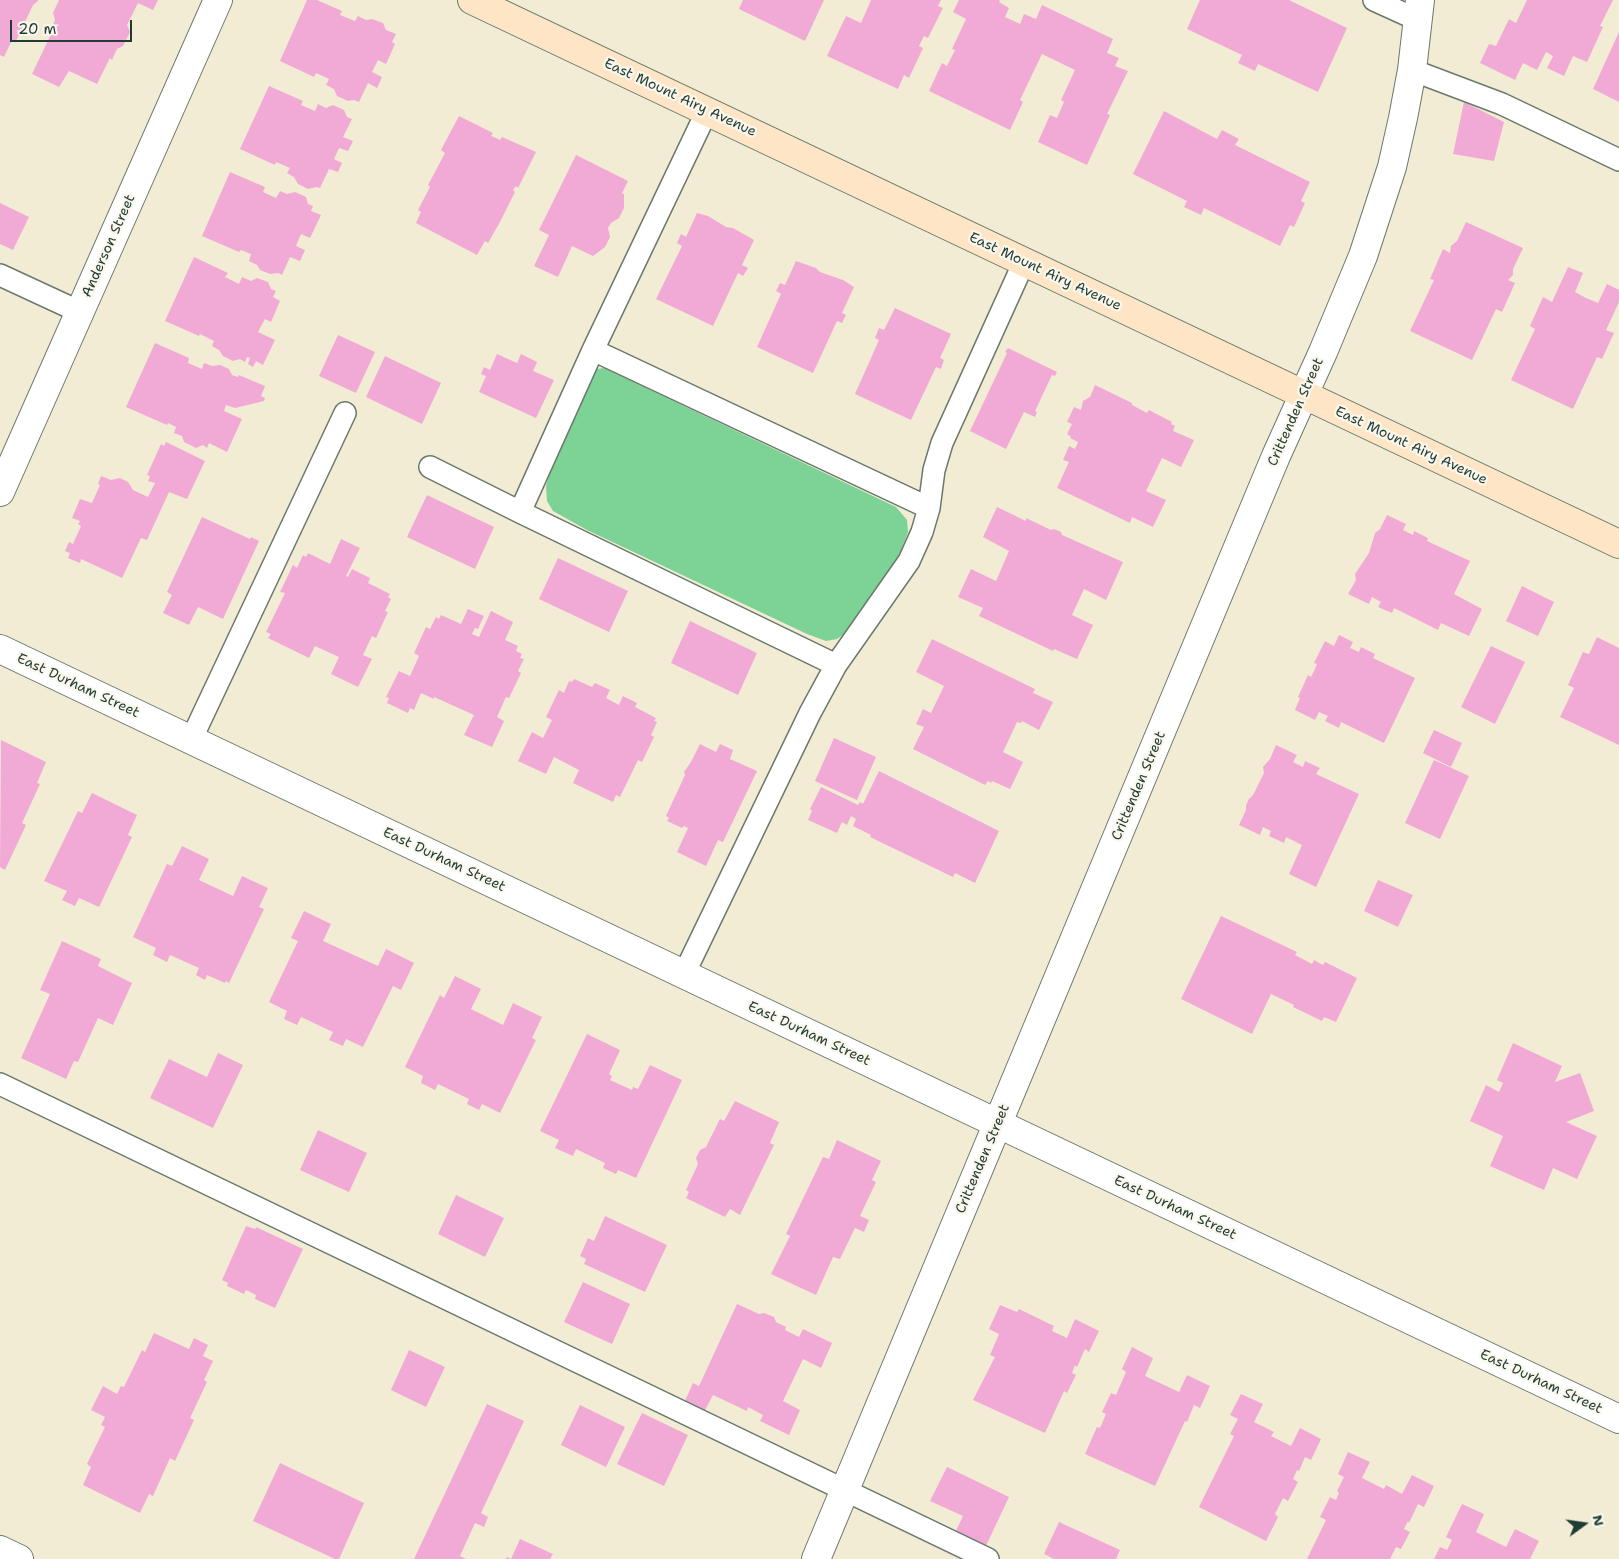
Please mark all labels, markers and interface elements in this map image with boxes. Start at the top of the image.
scale bar [12,10,135,42]
text: 20 m [18,19,57,39]
street label: East Mount Airy Avenue [601,55,759,141]
street label: Anderson Street [79,192,139,300]
street label: East Mount Airy Avenue [966,229,1124,315]
street label: Crittenden Street [1265,355,1327,469]
street label: East Mount Airy Avenue [1332,403,1490,489]
street label: East Durham Street [14,650,142,722]
street label: Crittenden Street [1108,729,1170,843]
street label: East Durham Street [380,824,508,896]
street label: East Durham Street [745,998,873,1070]
street label: Crittenden Street [952,1102,1014,1216]
street label: East Durham Street [1111,1172,1239,1244]
street label: East Durham Street [1477,1346,1605,1418]
north arrow [1559,1499,1609,1549]
text: N [1588,1513,1609,1528]

